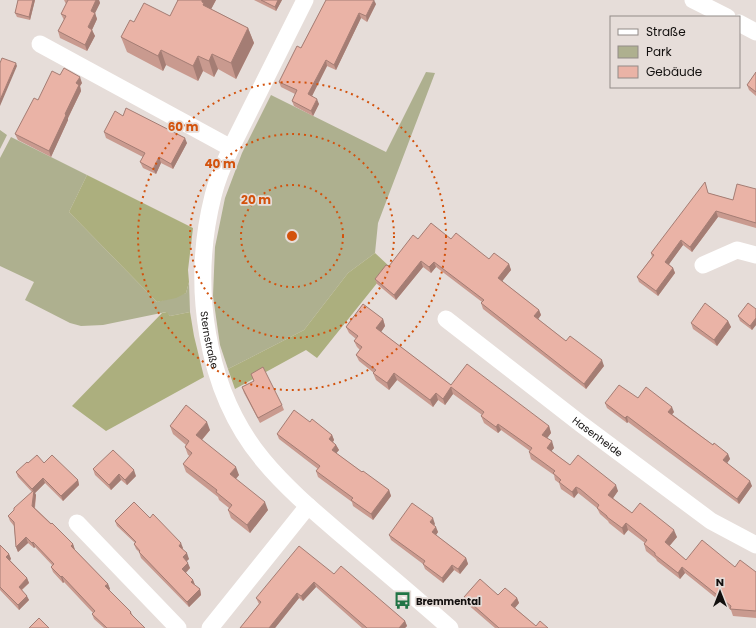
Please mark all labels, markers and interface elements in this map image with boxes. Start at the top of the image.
legend [610,16,740,88]
text: Straße [646,23,686,40]
text: Park [646,43,673,60]
text: Gebäude [646,63,702,80]
text: 60 m [168,118,199,135]
text: 40 m [204,155,236,172]
text: 20 m [241,191,271,208]
centre of rings [285,229,299,243]
street label: Sternstraße [197,310,222,370]
street label: Hasenheide [569,413,626,461]
north arrow [700,572,740,612]
text: N [716,574,724,590]
bus stop icon: Bremmental [393,591,413,611]
place label: Bremmental [416,594,481,609]

